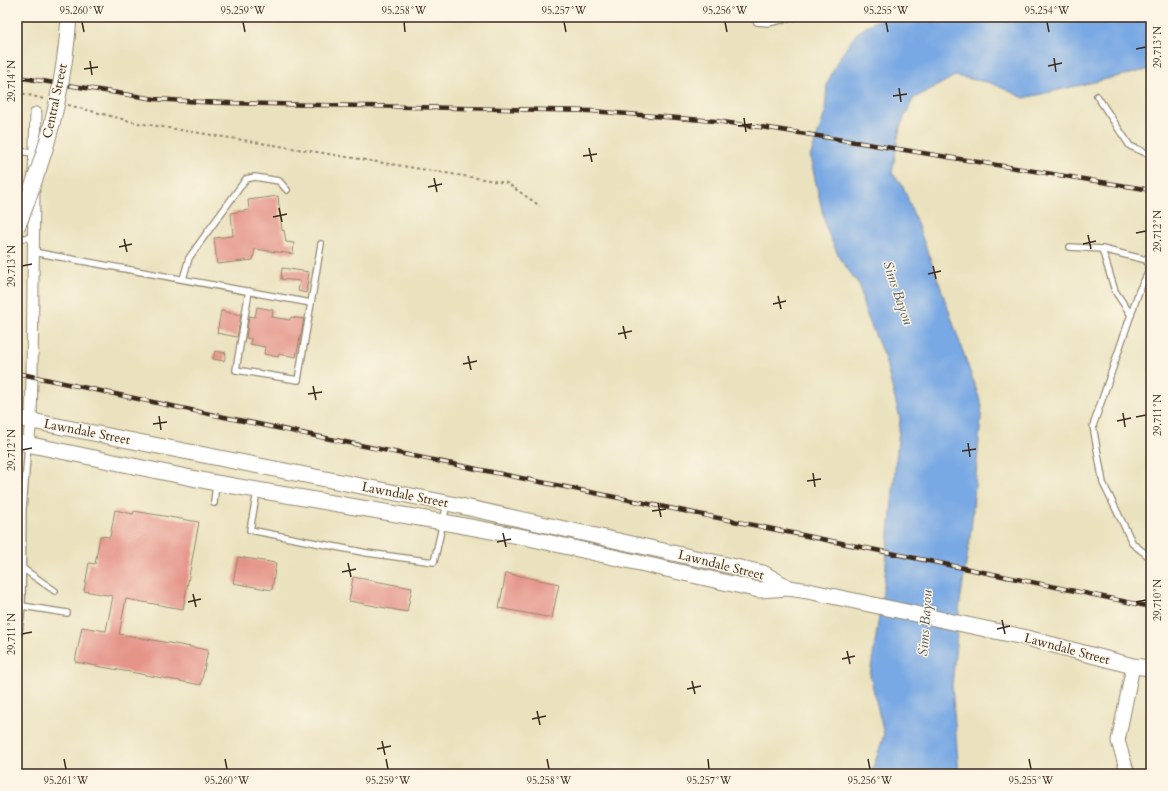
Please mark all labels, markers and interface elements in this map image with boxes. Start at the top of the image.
text: 95.260°W [60,4,105,18]
text: 95.259°W [221,4,266,18]
text: 95.258°W [382,4,427,18]
text: 95.257°W [542,4,587,18]
text: 95.256°W [703,4,748,18]
text: 95.255°W [864,4,909,18]
text: 95.254°W [1025,4,1070,18]
text: 29.713°N [1151,26,1165,68]
text: 29.714°N [5,60,19,102]
street label: Central Street [38,62,72,140]
text: 29.712°N [1151,210,1165,252]
text: 29.713°N [5,245,19,287]
water label: Sims Bayou [878,258,918,328]
text: 29.711°N [1151,394,1165,436]
street label: Lawndale Street [42,415,132,449]
text: 29.712°N [5,429,19,471]
street label: Lawndale Street [360,478,450,512]
street label: Lawndale Street [676,546,766,584]
text: 29.710°N [1151,579,1165,621]
water label: Sims Bayou [913,589,937,657]
text: 29.711°N [5,613,19,655]
street label: Lawndale Street [1022,629,1112,669]
text: 95.261°W [44,774,89,788]
text: 95.260°W [205,774,250,788]
text: 95.259°W [366,774,411,788]
text: 95.258°W [527,774,572,788]
text: 95.257°W [687,774,732,788]
text: 95.256°W [848,774,893,788]
text: 95.255°W [1009,774,1054,788]

